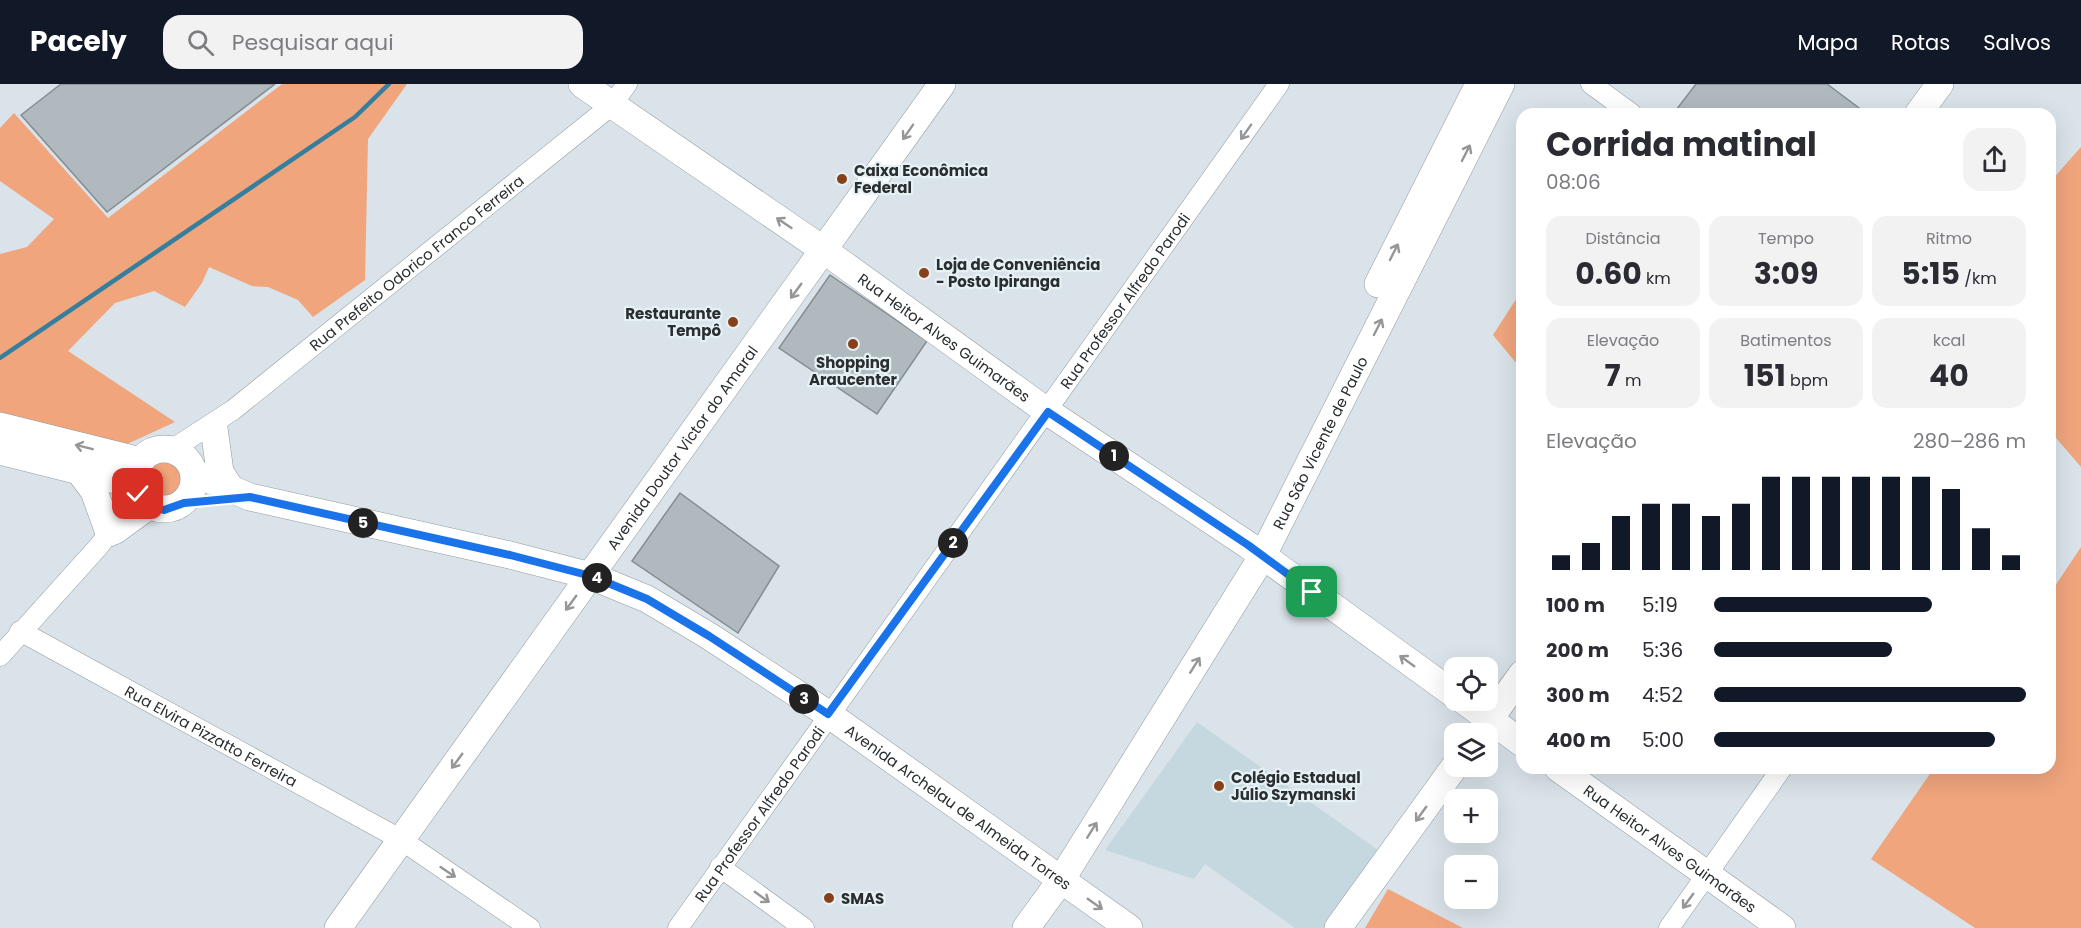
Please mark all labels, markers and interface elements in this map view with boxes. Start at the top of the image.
search box [163,15,583,69]
text: Pacely [30,22,127,61]
icon: search [184,26,217,59]
text: Pesquisar aqui [232,27,394,58]
text: Mapa [1797,28,1858,57]
text: Rotas [1891,28,1950,57]
text: Salvos [1983,28,2051,57]
text: Corrida matinal [1546,121,1817,168]
one-way arrow [902,123,914,140]
one-way arrow [1240,123,1252,139]
button: share [1963,128,2026,191]
one-way arrow [1460,145,1472,163]
place label: Caixa Econômica Federal [854,160,988,198]
text: 08:06 [1546,168,1601,196]
street label: Rua Prefeito Odorico Franco Ferreira [305,170,528,355]
marker: Caixa Econômica Federal [835,172,849,186]
street label: Rua Professor Alfredo Parodi [1055,209,1194,393]
one-way arrow [776,217,792,229]
text: Distância [1586,227,1660,250]
text: Tempo [1758,227,1814,250]
text: Ritmo [1926,227,1972,250]
one-way arrow [1389,244,1401,262]
text: 0.60 [1575,252,1642,295]
text: 3:09 [1754,252,1818,295]
text: 5:15 [1901,252,1960,295]
place label: Loja de Conveniência - Posto Ipiranga [936,254,1100,292]
marker: Loja de Conveniência - Posto Ipiranga [917,266,931,280]
text: km [1642,267,1671,290]
text: /km [1960,267,1997,290]
street label: Rua Heitor Alves Guimarães [854,268,1035,407]
one-way arrow [790,283,802,299]
place label: Restaurante Tempô [625,303,721,341]
marker: Restaurante Tempô [726,315,740,329]
one-way arrow [1372,319,1384,337]
text: Elevação [1587,329,1659,352]
text: Batimentos [1740,329,1832,352]
text: kcal [1933,329,1965,352]
marker: Shopping Araucenter [846,337,860,351]
street label: Avenida Doutor Victor do Amaral [602,341,762,554]
place label: Shopping Araucenter [809,352,898,390]
street label: Rua São Vicente de Paulo [1267,352,1372,533]
text: 7 [1605,354,1621,397]
text: 151 [1744,354,1786,397]
text: 40 [1929,354,1969,397]
text: m [1621,369,1641,392]
text: bpm [1786,369,1828,392]
text: Elevação [1546,427,1637,455]
text: 280–286 m [1913,427,2026,455]
one-way arrow [75,440,94,452]
pin: 1 [1099,441,1129,471]
text: 1 [1111,444,1117,467]
pin [112,468,163,519]
icon: check [121,477,154,510]
pin: 5 [348,508,378,538]
text: 5 [358,511,368,534]
pin: 2 [938,528,968,558]
text: 2 [948,531,958,554]
pin: 4 [582,563,612,593]
text: 4 [592,566,602,589]
pin [1286,566,1337,617]
icon: arrive [1295,575,1328,608]
text: 100 m [1546,591,1605,619]
text: 5:19 [1642,591,1678,619]
one-way arrow [565,594,577,610]
text: 200 m [1546,636,1609,664]
text: 5:36 [1642,636,1683,664]
one-way arrow [1400,655,1416,667]
one-way arrow [1189,657,1201,674]
map controls [1444,657,1498,909]
button: locate [1444,657,1498,711]
street label: Rua Elvira Pizzatto Ferreira [121,680,301,791]
text: 300 m [1546,681,1610,709]
text: 4:52 [1642,681,1683,709]
pin: 3 [789,684,819,714]
text: 3 [799,687,809,710]
street label: Avenida Archelau de Almeida Torres [841,719,1076,894]
street label: Rua Professor Alfredo Parodi [689,722,829,906]
button: layers [1444,723,1498,777]
text: 400 m [1546,726,1611,754]
text: 5:00 [1642,726,1684,754]
one-way arrow [451,752,463,768]
place label: Colégio Estadual Júlio Szymanski [1231,767,1361,805]
marker: Colégio Estadual Júlio Szymanski [1212,779,1226,793]
street label: Rua Heitor Alves Guimarães [1580,779,1761,917]
button: + [1444,789,1498,843]
one-way arrow [1415,805,1427,821]
one-way arrow [1086,822,1098,839]
button: − [1444,855,1498,909]
one-way arrow [440,866,456,878]
place label: SMAS [841,888,884,909]
one-way arrow [754,891,770,904]
marker: SMAS [822,891,836,905]
one-way arrow [1682,892,1694,908]
one-way arrow [1086,898,1102,910]

